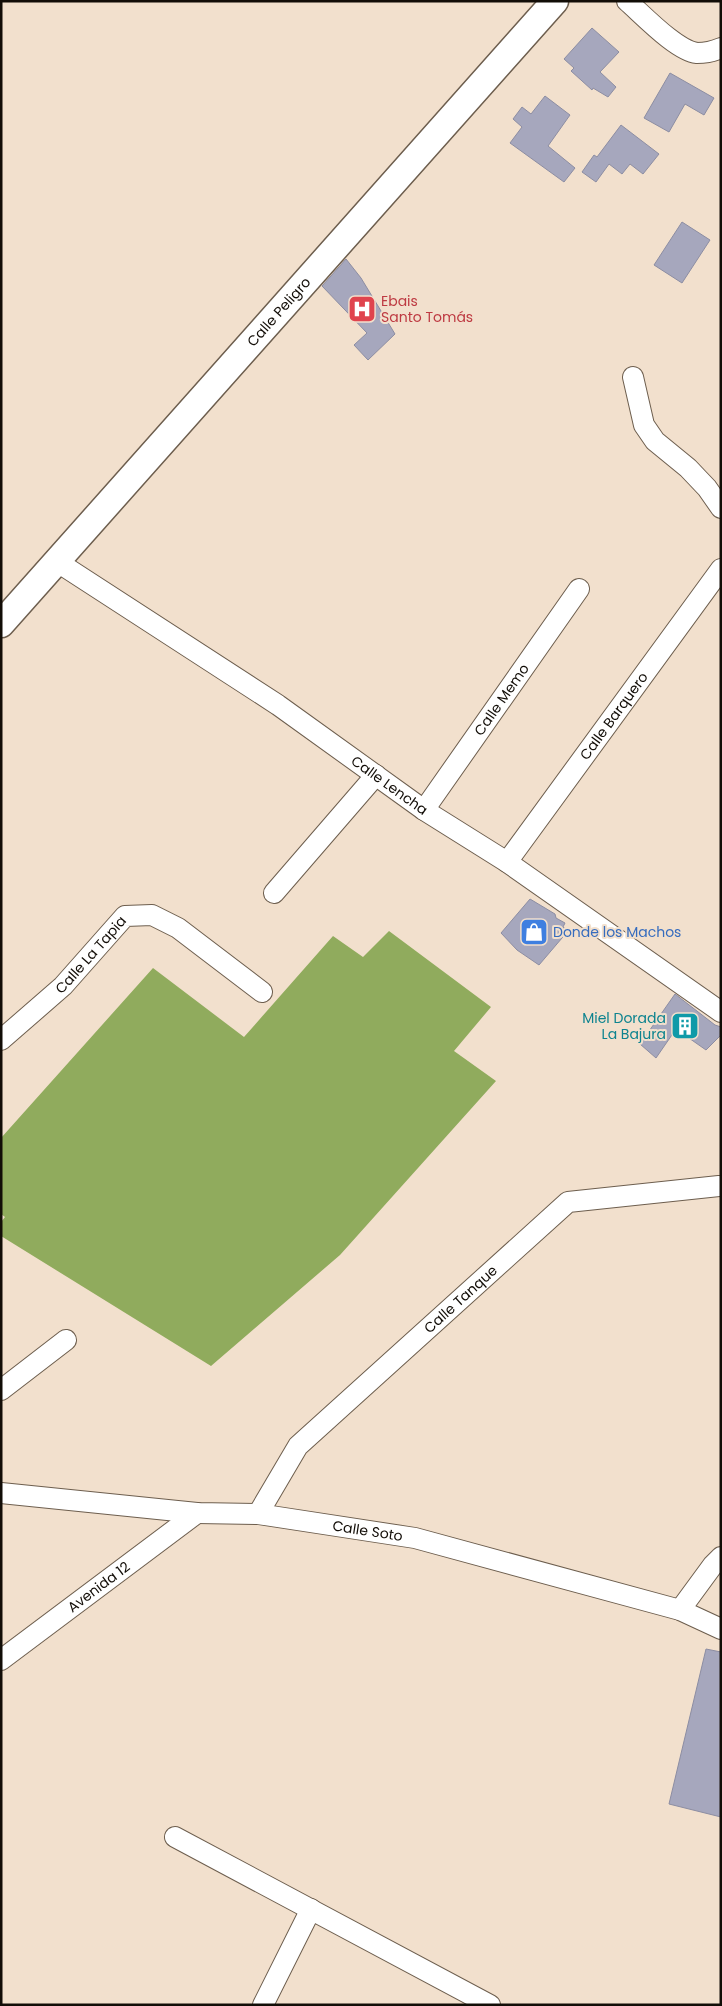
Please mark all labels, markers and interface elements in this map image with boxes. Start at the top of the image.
street label: Calle Peligro [242,272,315,351]
place label: Ebais Santo Tomás [381,291,473,327]
hospital icon: Ebais Santo Tomás [347,294,377,324]
street label: Calle Memo [469,659,534,740]
street label: Calle Barquero [575,668,653,764]
street label: Calle Lencha [347,751,432,820]
street label: Calle La Tapia [51,911,131,998]
shop icon: Donde los Machos [519,917,549,947]
place label: Donde los Machos [553,922,681,942]
place label: Miel Dorada La Bajura [582,1008,666,1044]
building icon: Miel Dorada La Bajura [670,1011,700,1041]
street label: Calle Tanque [419,1260,502,1338]
street label: Calle Soto [331,1516,404,1546]
street label: Avenida 12 [63,1557,134,1617]

